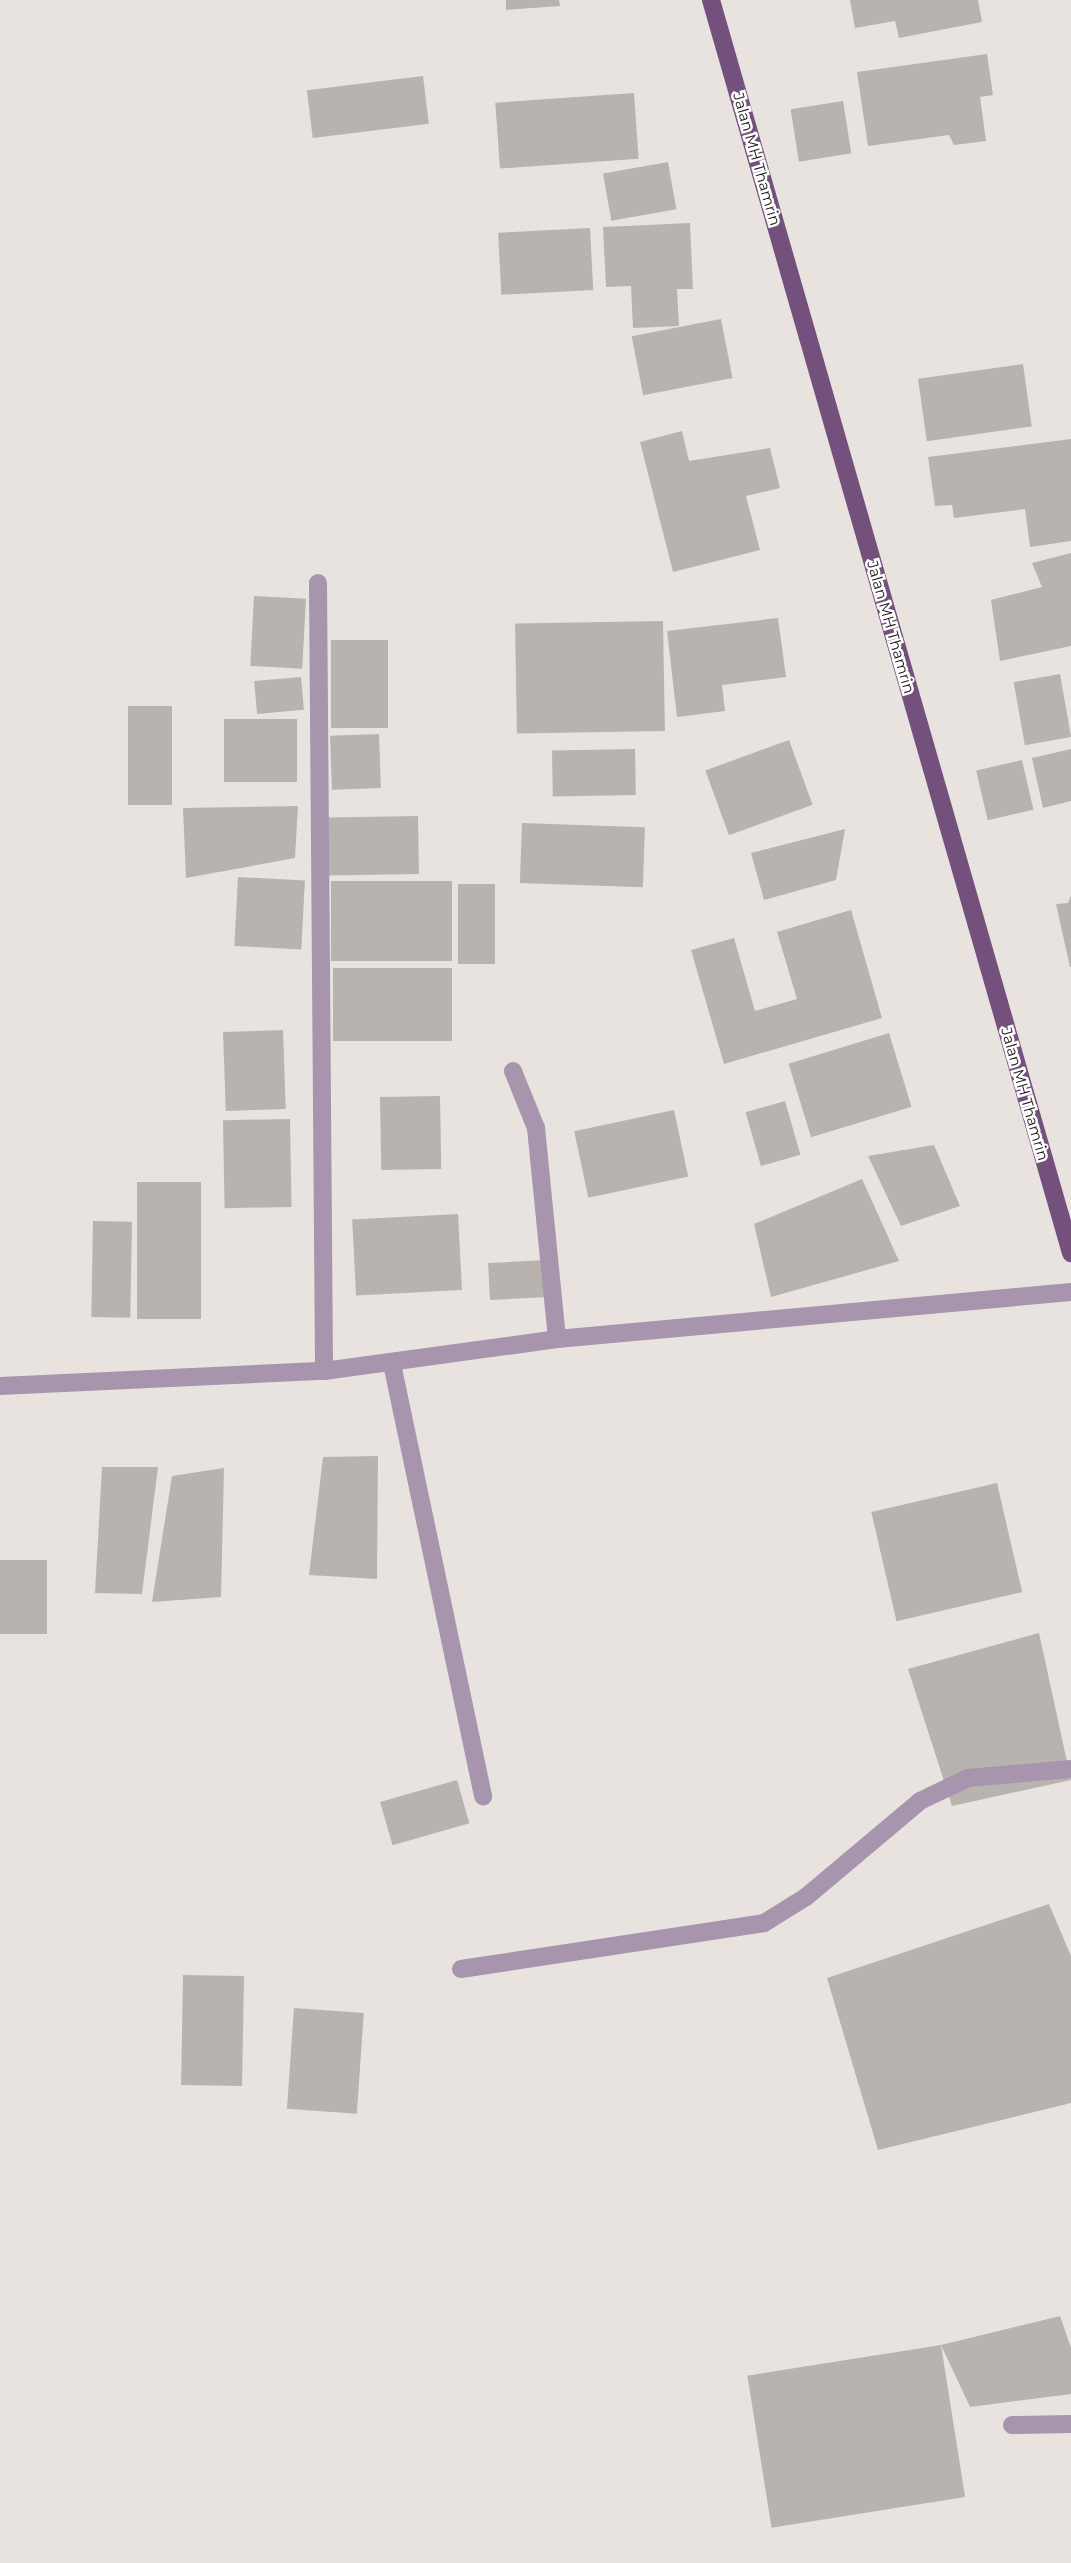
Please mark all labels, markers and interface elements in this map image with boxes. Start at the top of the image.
street label: Jalan MH Thamrin [729,91,785,227]
street label: Jalan MH Thamrin [863,559,919,695]
street label: Jalan MH Thamrin [997,1026,1053,1162]

